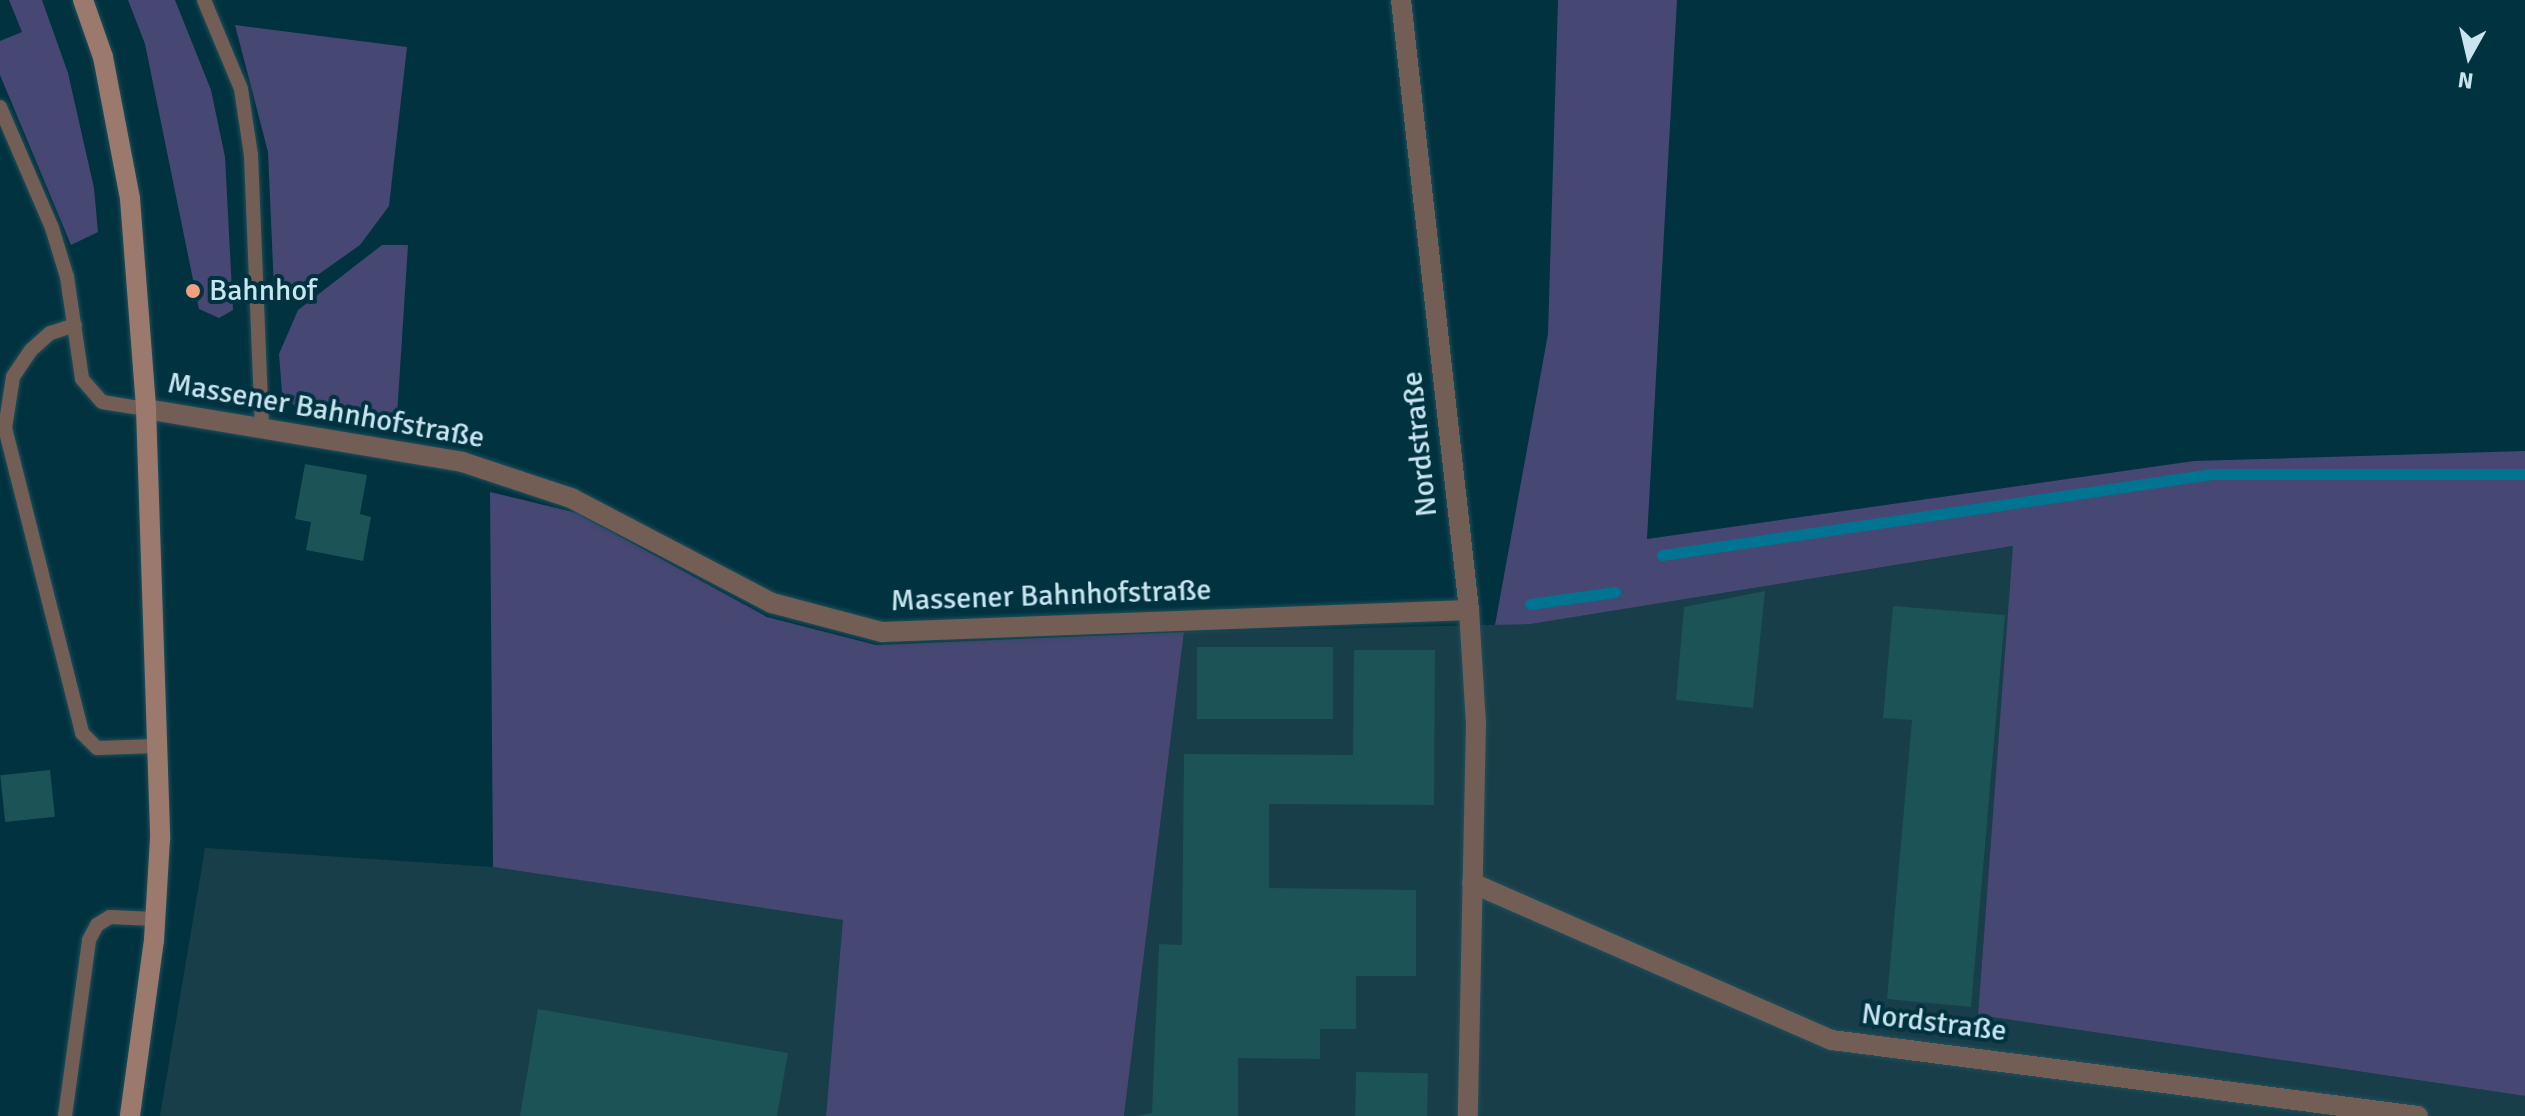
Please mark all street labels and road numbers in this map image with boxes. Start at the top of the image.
street label: Massener Bahnhofstraße [165,365,487,457]
street label: Nordstraße [1394,369,1446,519]
street label: Massener Bahnhofstraße [890,572,1212,620]
street label: Nordstraße [1859,996,2009,1050]

